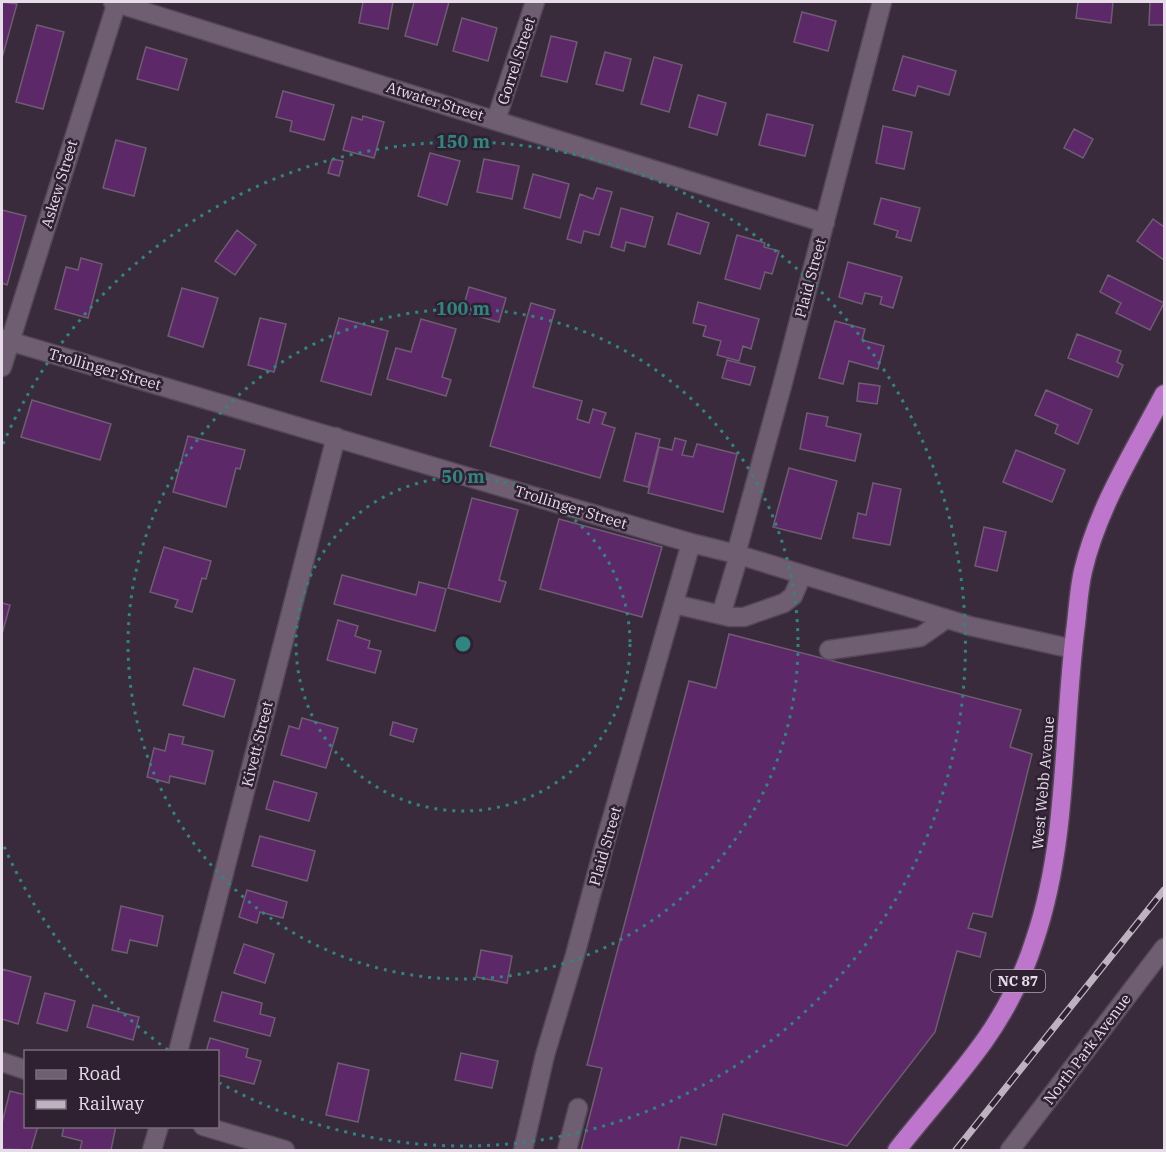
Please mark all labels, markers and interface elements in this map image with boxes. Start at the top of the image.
street label: Gorrel Street [493,15,539,107]
street label: Atwater Street [384,77,486,125]
text: 150 m [436,130,491,153]
street label: Askew Street [37,137,81,231]
street label: Plaid Street [790,236,830,320]
text: 100 m [436,297,491,320]
street label: Trollinger Street [46,344,164,394]
text: 50 m [441,465,485,488]
street label: Trollinger Street [513,481,629,533]
centre of rings [453,634,473,654]
street label: Kivett Street [237,699,277,789]
street label: West Webb Avenue [1028,715,1058,851]
street label: Plaid Street [585,804,625,888]
road number: NC 87 [991,970,1045,992]
street label: North Park Avenue [1039,990,1135,1108]
legend [24,1050,219,1128]
text: Road [78,1062,121,1085]
text: Railway [78,1092,144,1115]

